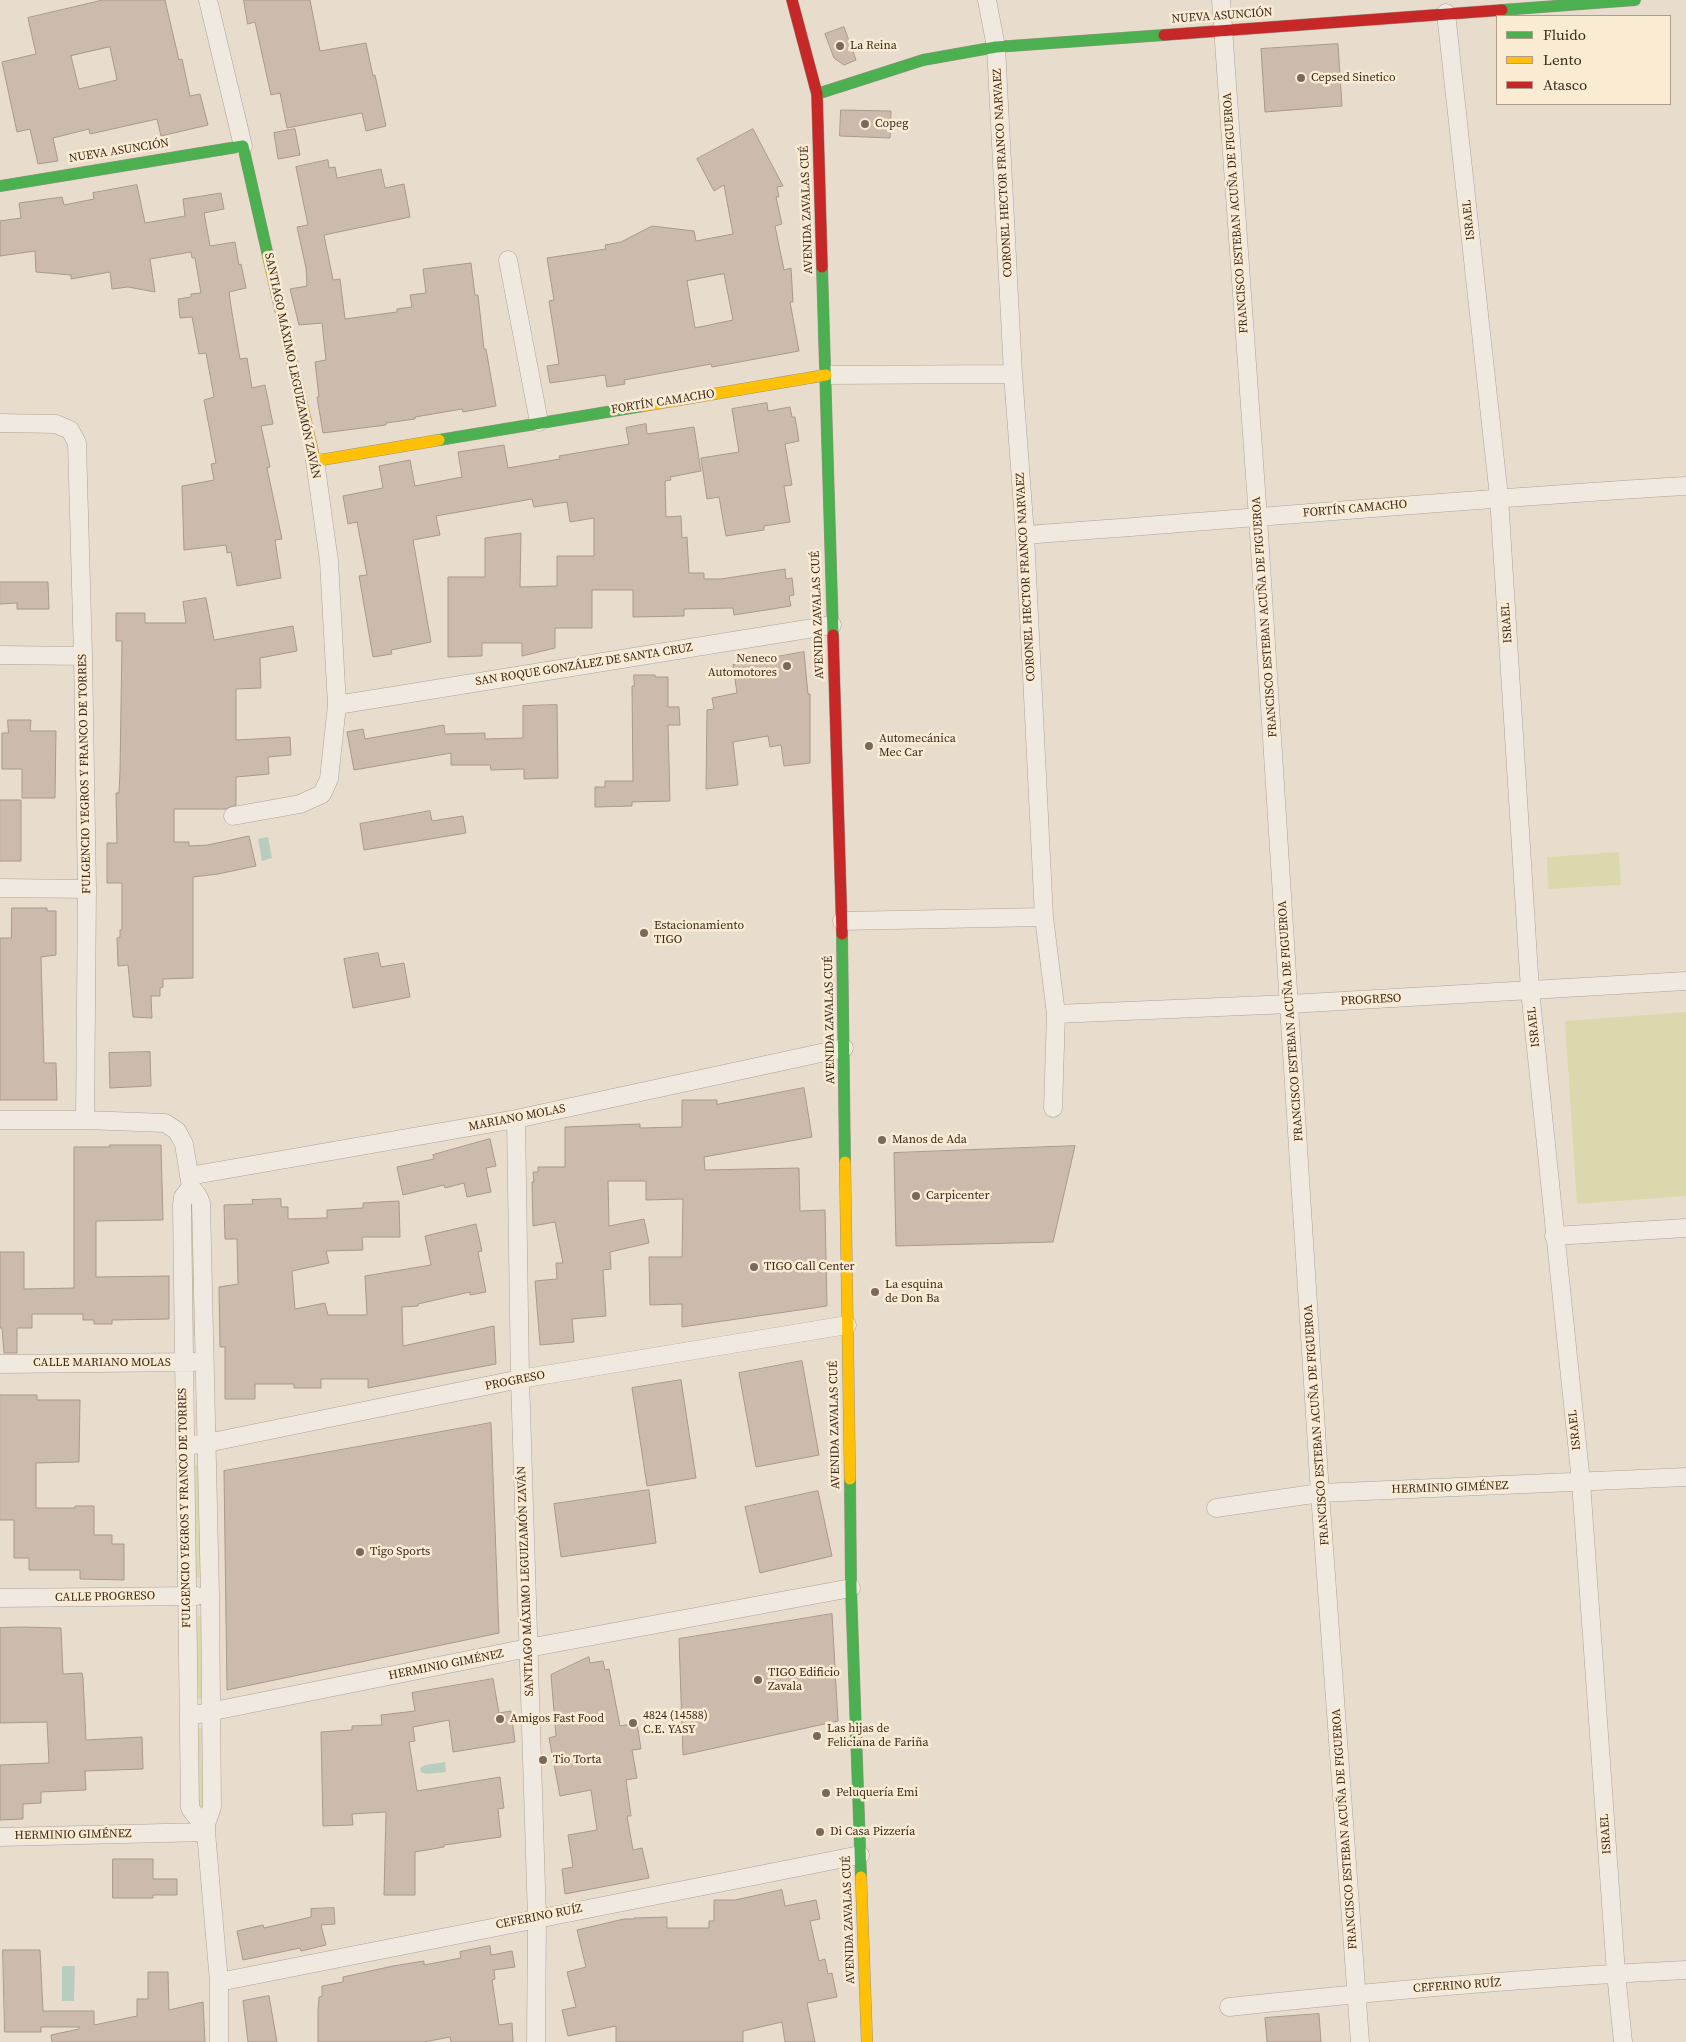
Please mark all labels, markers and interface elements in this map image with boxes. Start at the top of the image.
street label: NUEVA ASUNCIÓN [1171,5,1273,27]
legend [1496,15,1671,105]
text: Fluido [1543,24,1586,45]
place label: La Reina [850,39,897,53]
marker: La Reina [834,40,846,52]
text: Lento [1543,49,1582,70]
street label: CORONEL HECTOR FRANCO NARVAEZ [990,68,1016,278]
place label: Cepsed Sinetico [1311,71,1396,85]
marker: Cepsed Sinetico [1295,72,1307,84]
text: Atasco [1543,74,1587,95]
street label: FRANCISCO ESTEBAN ACUÑA DE FIGUEROA [1220,92,1252,334]
place label: Copeg [875,117,908,131]
marker: Copeg [859,118,871,130]
street label: NUEVA ASUNCIÓN [68,136,170,166]
street label: AVENIDA ZAVALAS CUÉ [798,146,816,274]
street label: ISRAEL [1460,199,1478,241]
street label: SANTIAGO MÁXIMO LEGUIZAMÓN ZAVÁN [261,252,323,480]
street label: FORTÍN CAMACHO [610,387,716,417]
street label: CORONEL HECTOR FRANCO NARVAEZ [1013,472,1039,682]
street label: FRANCISCO ESTEBAN ACUÑA DE FIGUEROA [1249,496,1281,738]
street label: FORTÍN CAMACHO [1302,497,1408,521]
street label: AVENIDA ZAVALAS CUÉ [809,551,827,679]
street label: ISRAEL [1498,602,1516,644]
street label: SAN ROQUE GONZÁLEZ DE SANTA CRUZ [474,641,694,689]
place label: Neneco Automotores [708,652,777,680]
street label: FULGENCIO YEGROS Y FRANCO DE TORRES [76,654,94,894]
marker: Neneco Automotores [781,660,793,672]
place label: Automecánica Mec Car [879,732,956,760]
marker: Automecánica Mec Car [863,740,875,752]
street label: FRANCISCO ESTEBAN ACUÑA DE FIGUEROA [1275,900,1307,1142]
place label: Estacionamiento TIGO [654,919,744,947]
marker: Estacionamiento TIGO [638,927,650,939]
street label: AVENIDA ZAVALAS CUÉ [822,956,838,1084]
street label: PROGRESO [1340,991,1402,1009]
street label: ISRAEL [1525,1006,1543,1048]
street label: MARIANO MOLAS [467,1102,567,1134]
place label: Manos de Ada [892,1133,967,1147]
marker: Manos de Ada [876,1134,888,1146]
place label: Carpicenter [926,1189,990,1203]
marker: Carpicenter [910,1190,922,1202]
place label: TIGO Call Center [764,1260,855,1274]
marker: TIGO Call Center [748,1261,760,1273]
place label: La esquina de Don Ba [885,1278,943,1306]
marker: La esquina de Don Ba [869,1286,881,1298]
street label: FRANCISCO ESTEBAN ACUÑA DE FIGUEROA [1301,1304,1333,1546]
street label: CALLE MARIANO MOLAS [33,1356,171,1370]
street label: AVENIDA ZAVALAS CUÉ [827,1361,843,1489]
street label: PROGRESO [484,1368,546,1394]
street label: FULGENCIO YEGROS Y FRANCO DE TORRES [176,1388,194,1628]
street label: ISRAEL [1566,1409,1584,1451]
street label: SANTIAGO MÁXIMO LEGUIZAMÓN ZAVÁN [515,1466,537,1696]
street label: HERMINIO GIMÉNEZ [1391,1479,1509,1497]
place label: Tigo Sports [370,1545,430,1559]
marker: Tigo Sports [354,1546,366,1558]
street label: CALLE PROGRESO [55,1589,155,1605]
street label: HERMINIO GIMÉNEZ [387,1647,505,1683]
place label: TIGO Edificio Zavala [768,1666,840,1694]
marker: TIGO Edificio Zavala [752,1674,764,1686]
street label: FRANCISCO ESTEBAN ACUÑA DE FIGUEROA [1329,1708,1361,1950]
place label: 4824 (14588) C.E. YASY [643,1709,708,1737]
place label: Amigos Fast Food [510,1712,604,1726]
marker: Amigos Fast Food [494,1713,506,1725]
marker: 4824 (14588) C.E. YASY [627,1717,639,1729]
place label: Las hijas de Feliciana de Fariña [827,1722,929,1750]
marker: Las hijas de Feliciana de Fariña [811,1730,823,1742]
place label: Tio Torta [553,1753,602,1767]
marker: Tio Torta [537,1754,549,1766]
place label: Peluquería Emi [836,1786,918,1800]
marker: Peluquería Emi [820,1787,832,1799]
street label: ISRAEL [1597,1813,1615,1855]
place label: Di Casa Pizzería [830,1825,915,1839]
marker: Di Casa Pizzería [814,1826,826,1838]
street label: HERMINIO GIMÉNEZ [14,1827,132,1843]
street label: AVENIDA ZAVALAS CUÉ [840,1856,858,1984]
street label: CEFERINO RUÍZ [494,1902,584,1932]
street label: CEFERINO RUÍZ [1413,1976,1501,1996]

